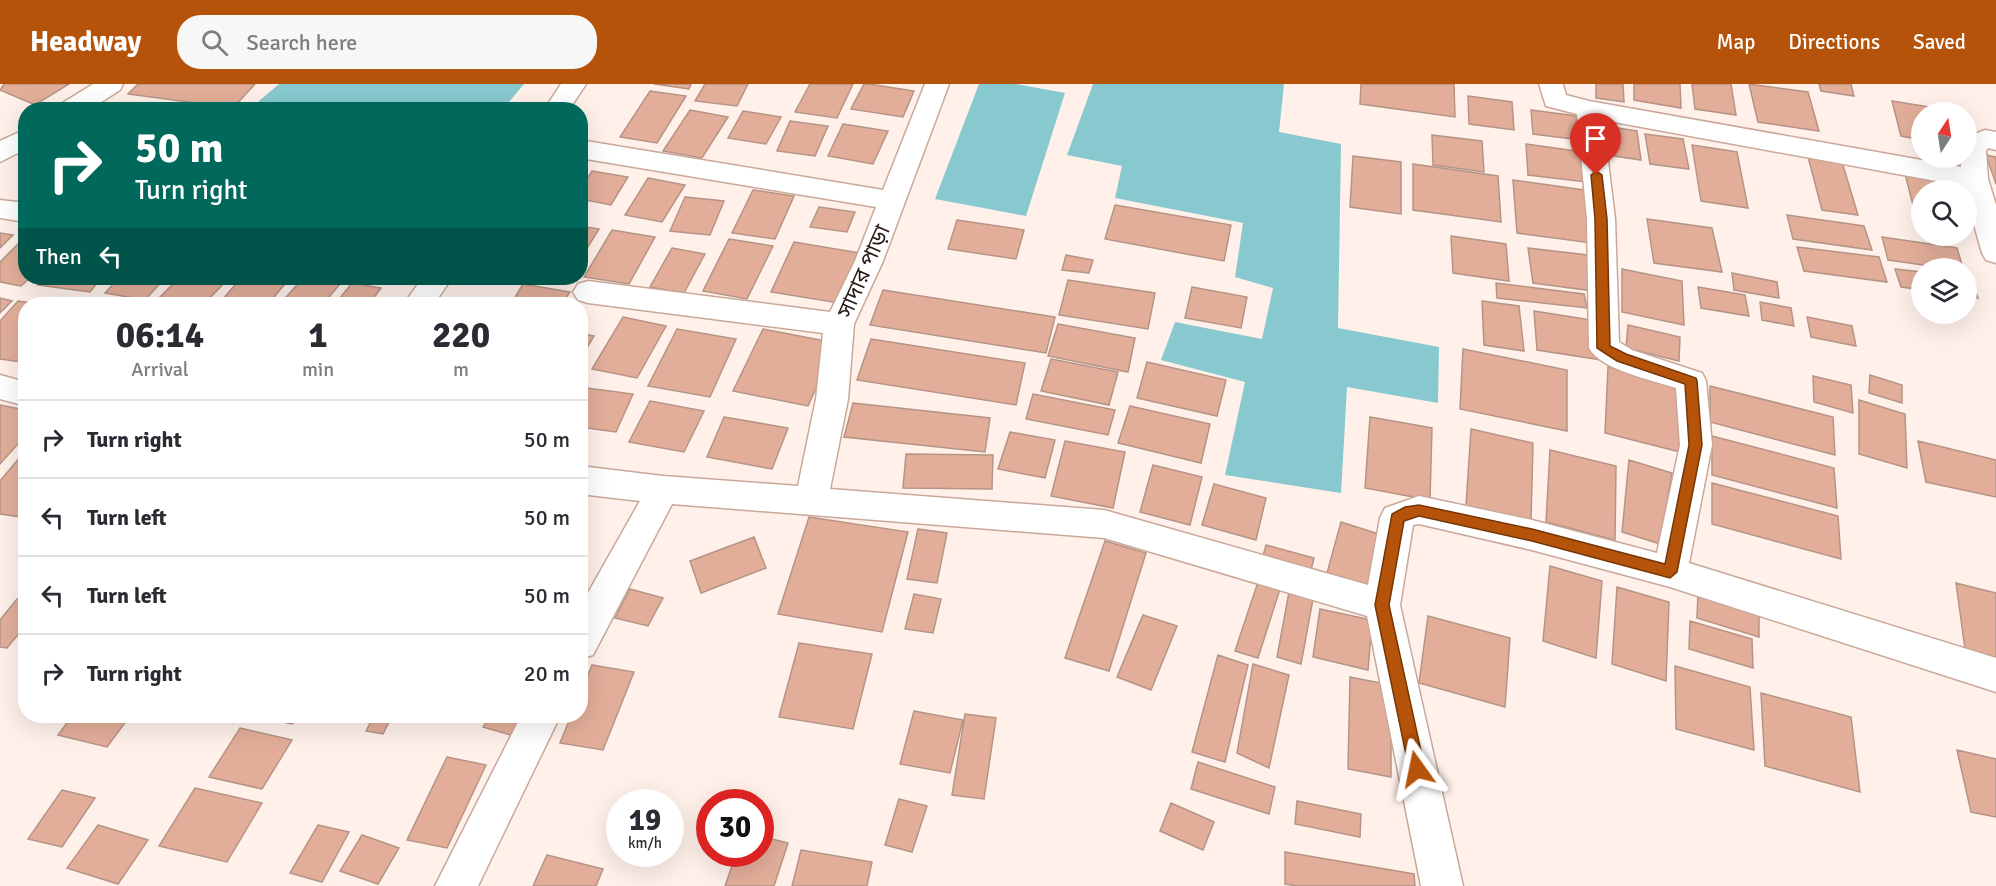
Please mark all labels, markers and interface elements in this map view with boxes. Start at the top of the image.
search box [177,15,597,69]
text: Headway [30,25,141,59]
icon: search [198,26,231,59]
text: Search here [246,29,357,56]
text: Map [1717,29,1755,55]
text: Directions [1788,29,1880,55]
text: Saved [1913,29,1966,55]
north arrow [1911,102,1977,168]
map controls [1911,102,1977,324]
pin [1570,113,1621,175]
icon: arrive [1579,122,1612,155]
text: 50 m [135,123,224,174]
icon: right [36,126,114,204]
text: Turn right [135,174,248,207]
button: search [1911,180,1977,246]
street label: সাদার পাড়া [831,220,896,323]
icon: left [94,240,127,273]
text: Then [36,243,82,270]
button: layers [1911,258,1977,324]
text: 06:14 [116,313,204,358]
text: 1 [308,313,328,358]
text: 220 [432,313,490,358]
text: Arrival [131,357,189,382]
text: min [302,357,334,382]
text: m [453,357,469,382]
icon: right [36,423,69,456]
text: Turn right [87,426,182,453]
text: 50 m [524,426,570,453]
icon: left [36,501,69,534]
text: Turn left [87,504,167,531]
text: 50 m [524,504,570,531]
icon: left [36,579,69,612]
text: Turn left [87,582,167,609]
text: 50 m [524,582,570,609]
icon: right [36,657,69,690]
text: Turn right [87,660,182,687]
text: 20 m [524,660,570,687]
position arrow [1385,737,1449,801]
speed limit sign: 30 [696,789,774,867]
text: 19 [629,802,661,839]
text: km/h [628,834,662,852]

